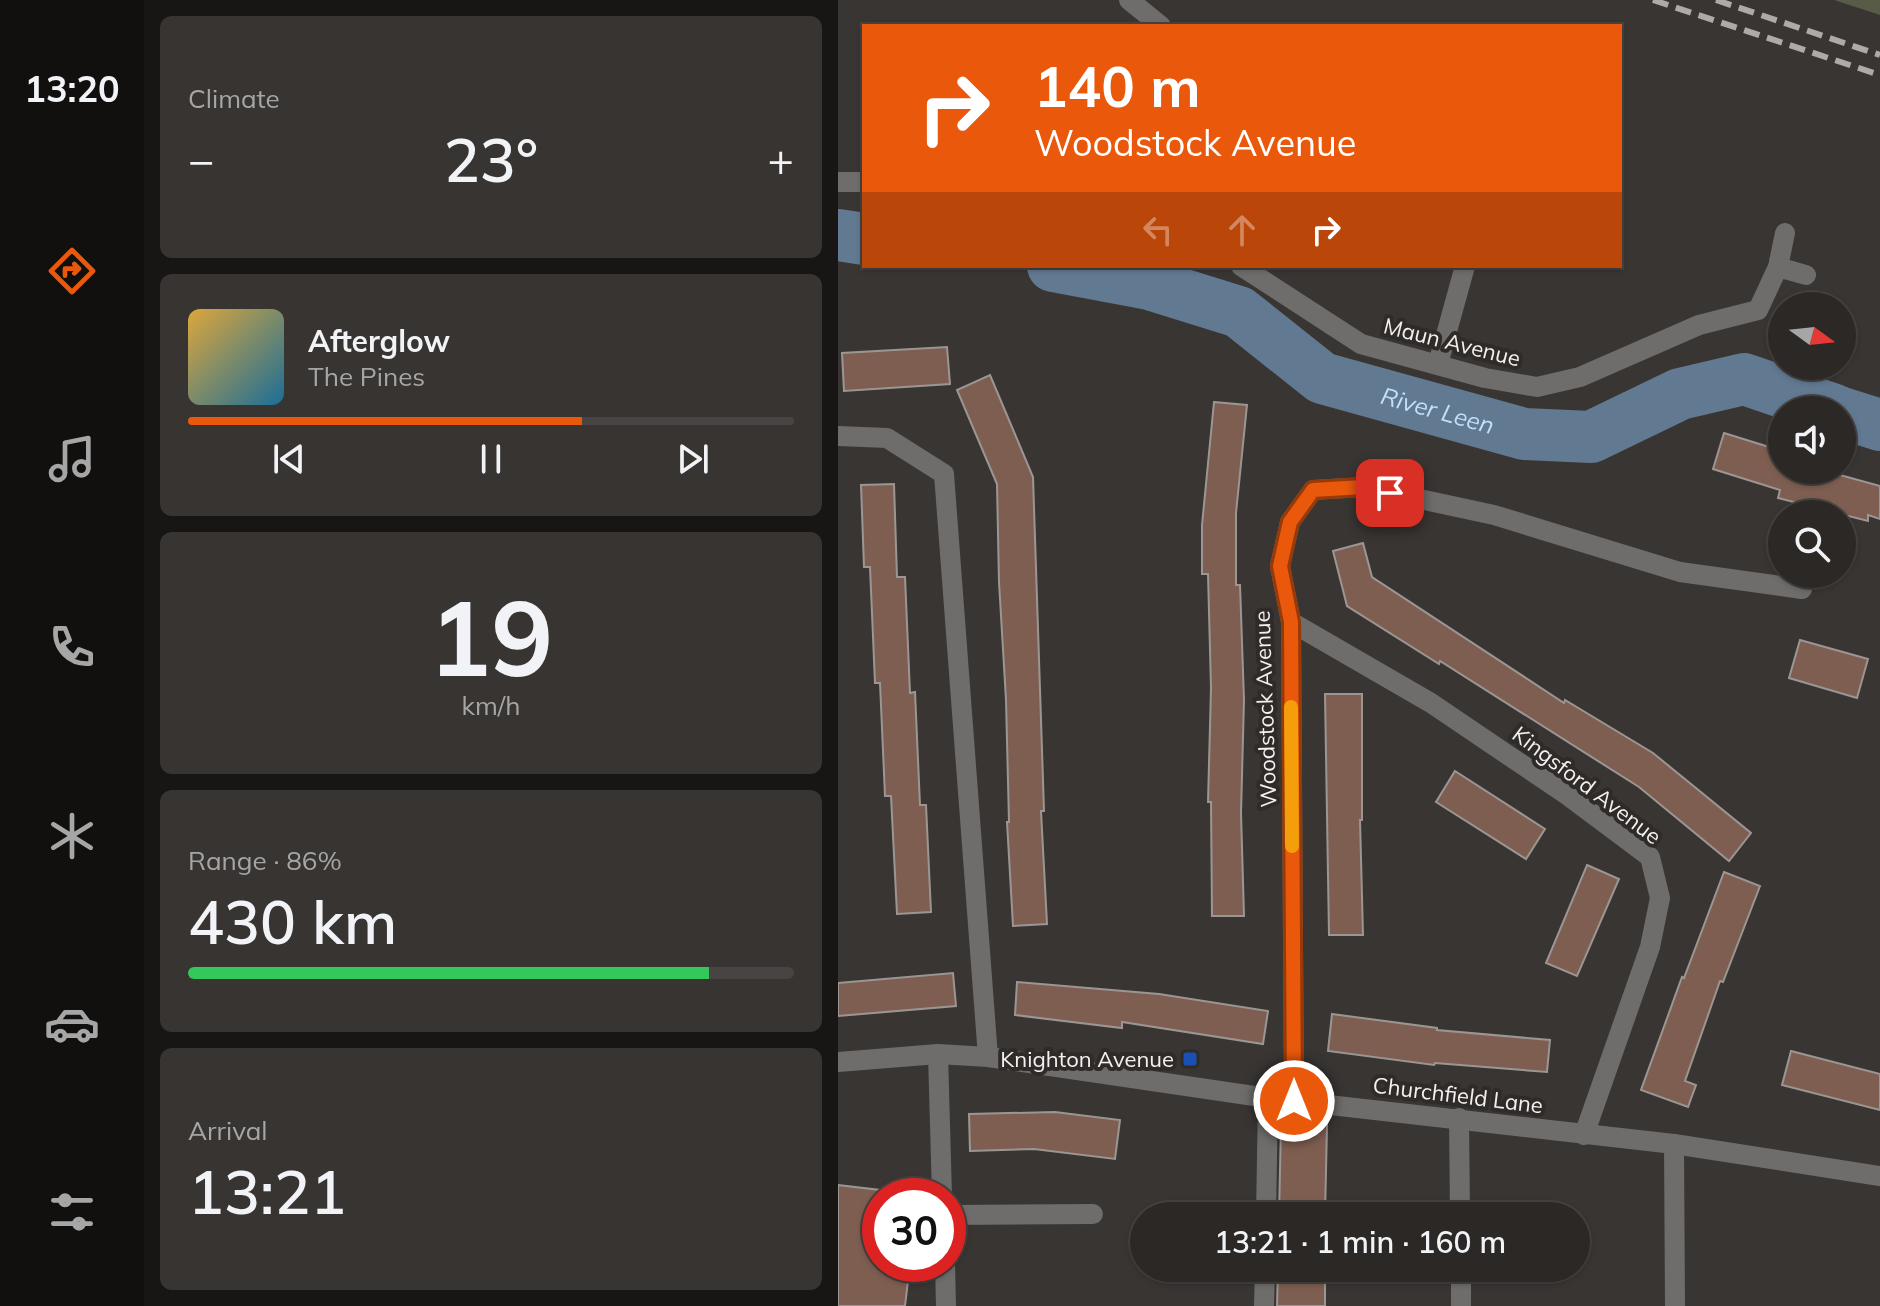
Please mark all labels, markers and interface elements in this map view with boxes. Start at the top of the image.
text: 140 m [1034,51,1201,121]
icon: right [902,56,1006,160]
text: 13:20 [24,66,120,111]
text: Climate [188,82,280,115]
text: Woodstock Avenue [1034,120,1356,165]
text: 23° [444,122,538,197]
text: − [188,132,214,187]
text: + [768,132,794,187]
icon: left [1136,208,1180,252]
icon: ahead [1220,208,1264,252]
icon: right [1304,208,1348,252]
icon: directions [44,243,100,299]
north arrow [1768,292,1856,380]
map controls [1768,292,1856,588]
street label: Maun Avenue [1381,311,1523,373]
text: Afterglow [308,322,450,360]
text: The Pines [308,360,425,393]
water label: River Leen [1378,380,1498,440]
button: sound [1768,396,1856,484]
icon: music [44,431,100,487]
icon: previous [267,437,311,481]
icon: pause [469,437,513,481]
icon: next [671,437,715,481]
pin [1356,459,1424,527]
icon: arrive [1368,471,1412,515]
button: search [1768,500,1856,588]
text: 19 [429,571,553,702]
street label: Woodstock Avenue [1248,610,1282,808]
icon: phone [44,619,100,675]
text: km/h [462,689,520,722]
street label: Kingsford Avenue [1507,720,1667,850]
icon: climate [44,808,100,864]
text: Range · 86% [188,844,342,877]
text: 430 km [188,884,397,959]
icon: car [44,996,100,1052]
place label: Knighton Avenue [1000,1045,1174,1073]
marker: Knighton Avenue [1181,1050,1199,1068]
position arrow [1252,1059,1336,1143]
street label: Churchfield Lane [1371,1071,1545,1119]
text: Arrival [188,1114,268,1147]
text: 13:21 [188,1154,346,1229]
speed limit sign: 30 [862,1178,966,1282]
icon: filters [44,1184,100,1240]
text: 13:21 · 1 min · 160 m [1214,1223,1506,1261]

